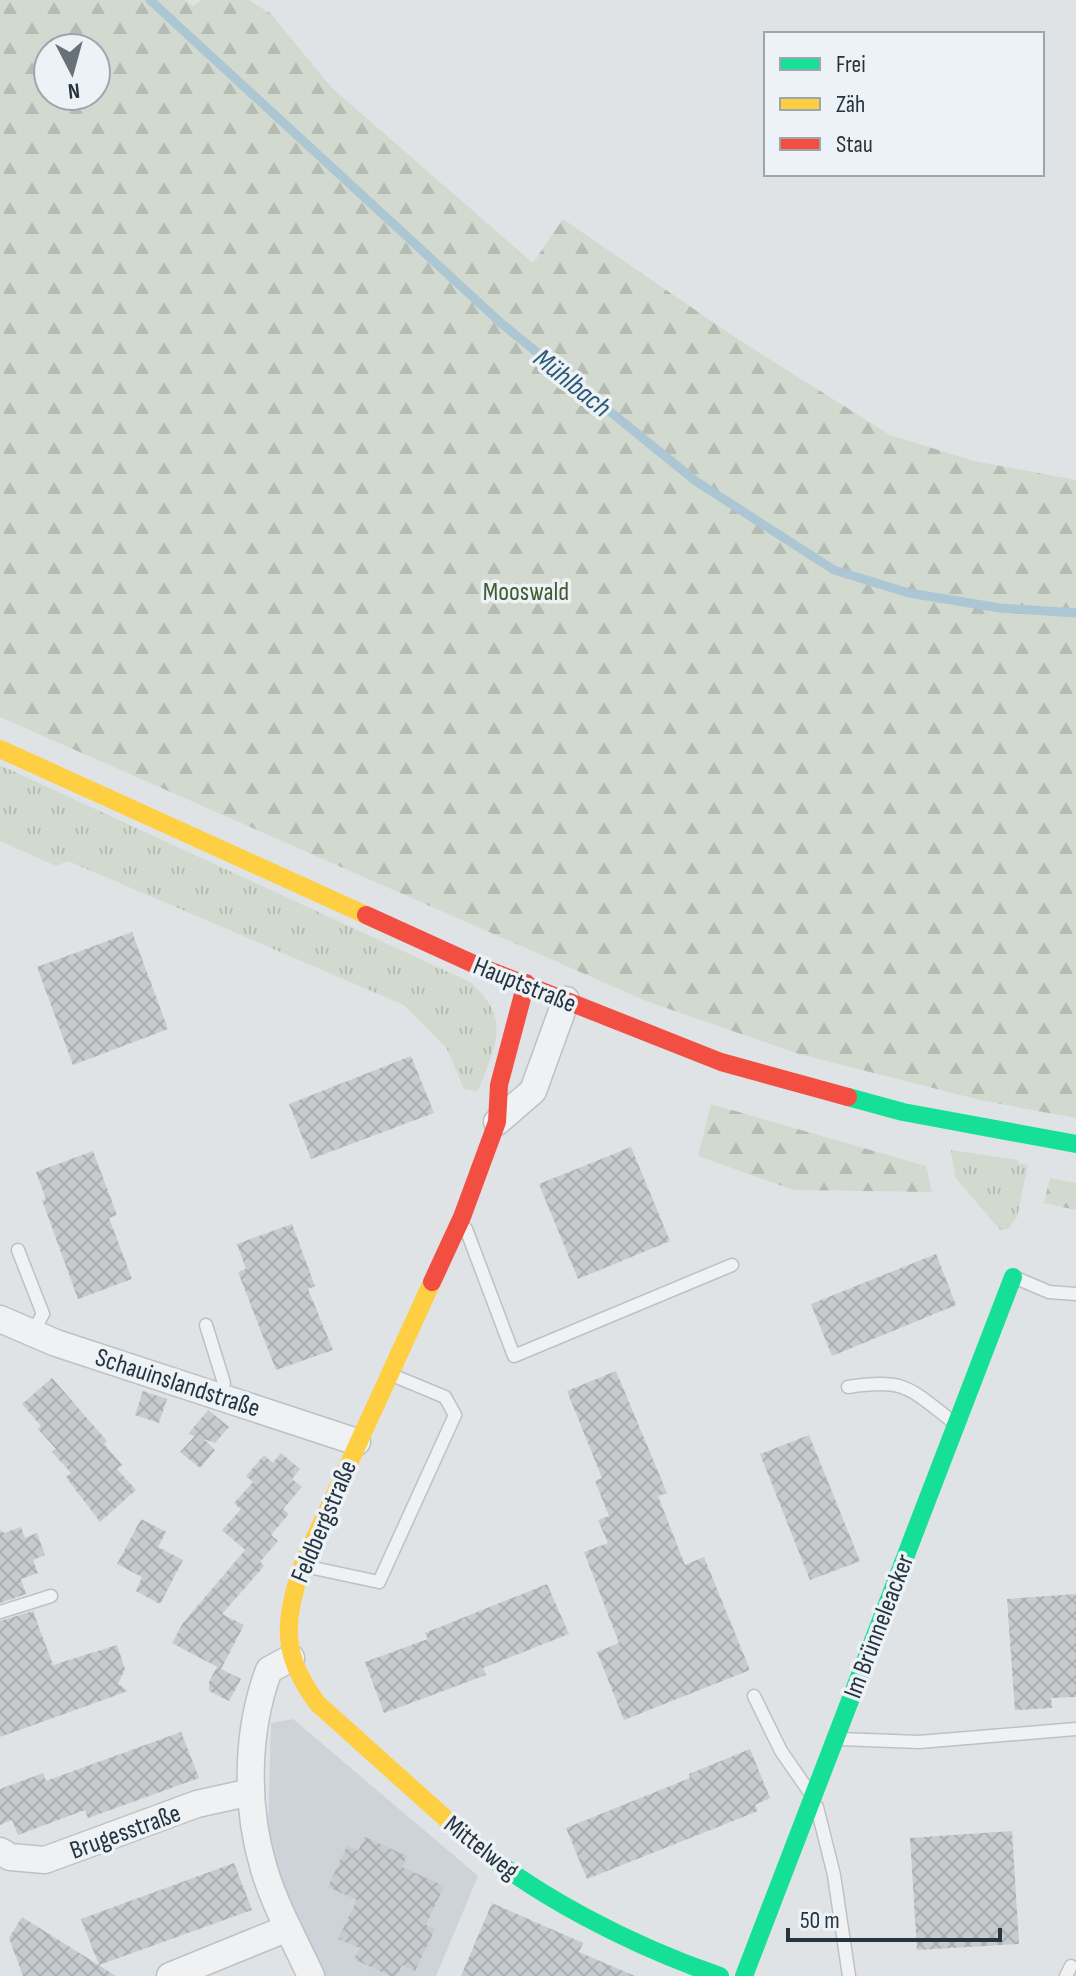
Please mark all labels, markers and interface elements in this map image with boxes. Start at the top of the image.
north arrow [32,32,112,112]
legend [764,32,1044,176]
text: Frei [836,50,866,79]
text: N [67,76,81,104]
text: Zäh [836,90,865,119]
text: Stau [836,130,873,159]
water label: Mühlbach [527,342,618,424]
park label: Mooswald [483,577,569,608]
street label: Hauptstraße [468,951,580,1020]
street label: Schauinslandstraße [91,1342,264,1425]
street label: Feldbergstraße [285,1456,364,1587]
street label: Im Brünneleacker [838,1550,921,1703]
street label: Brugesstraße [66,1798,185,1867]
street label: Mittelweg [437,1809,525,1887]
scale bar [788,1892,1000,1942]
text: 50 m [800,1906,840,1935]

